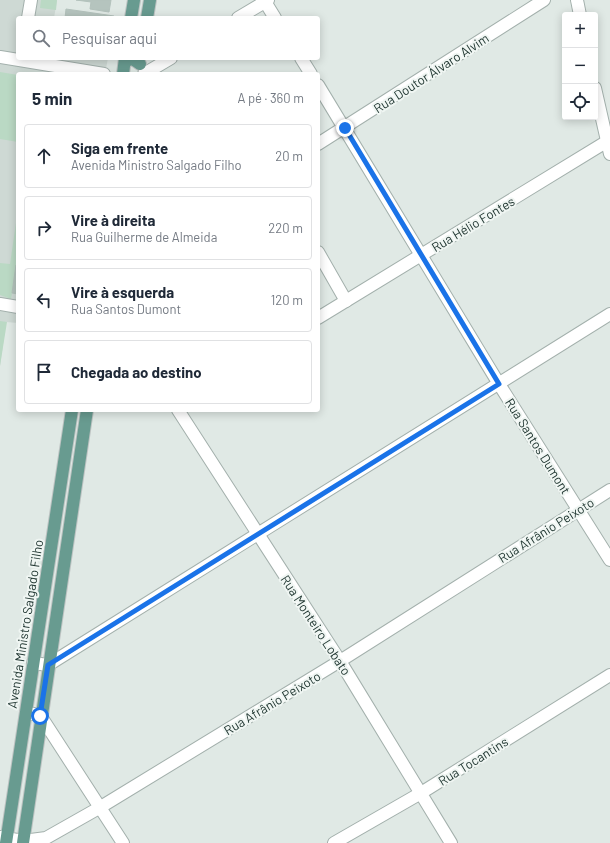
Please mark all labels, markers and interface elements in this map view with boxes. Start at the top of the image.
map controls [562,12,598,120]
button: + [562,12,598,48]
search box [16,16,320,60]
icon: search [30,27,52,49]
text: Pesquisar aqui [62,29,157,47]
street label: Rua Doutor Álvaro Alvim [370,30,492,116]
button: − [562,48,598,84]
button: locate [562,84,598,120]
text: 5 min [32,88,72,108]
text: A pé · 360 m [237,90,304,106]
route end [336,119,354,137]
text: Siga em frente [71,139,168,157]
icon: ahead [33,145,55,167]
text: 20 m [275,148,303,164]
text: Avenida Ministro Salgado Filho [71,157,242,173]
street label: Rua Hélio Fontes [429,193,517,255]
text: Vire à direita [71,211,155,229]
icon: right [33,217,55,239]
text: 220 m [268,220,303,236]
text: Rua Guilherme de Almeida [71,229,217,245]
text: Vire à esquerda [71,283,174,301]
icon: left [33,289,55,311]
text: 120 m [271,292,303,308]
text: Rua Santos Dumont [71,301,181,317]
icon: arrive [33,361,55,383]
text: Chegada ao destino [71,363,202,381]
street label: Rua Santos Dumont [502,395,574,497]
street label: Rua Afrânio Peixoto [495,494,597,566]
street label: Avenida Ministro Salgado Filho [4,538,46,710]
street label: Rua Monteiro Lobato [278,572,354,678]
street label: Rua Afrânio Peixoto [221,668,323,738]
route start [31,707,49,725]
street label: Rua Tocantins [435,733,511,789]

